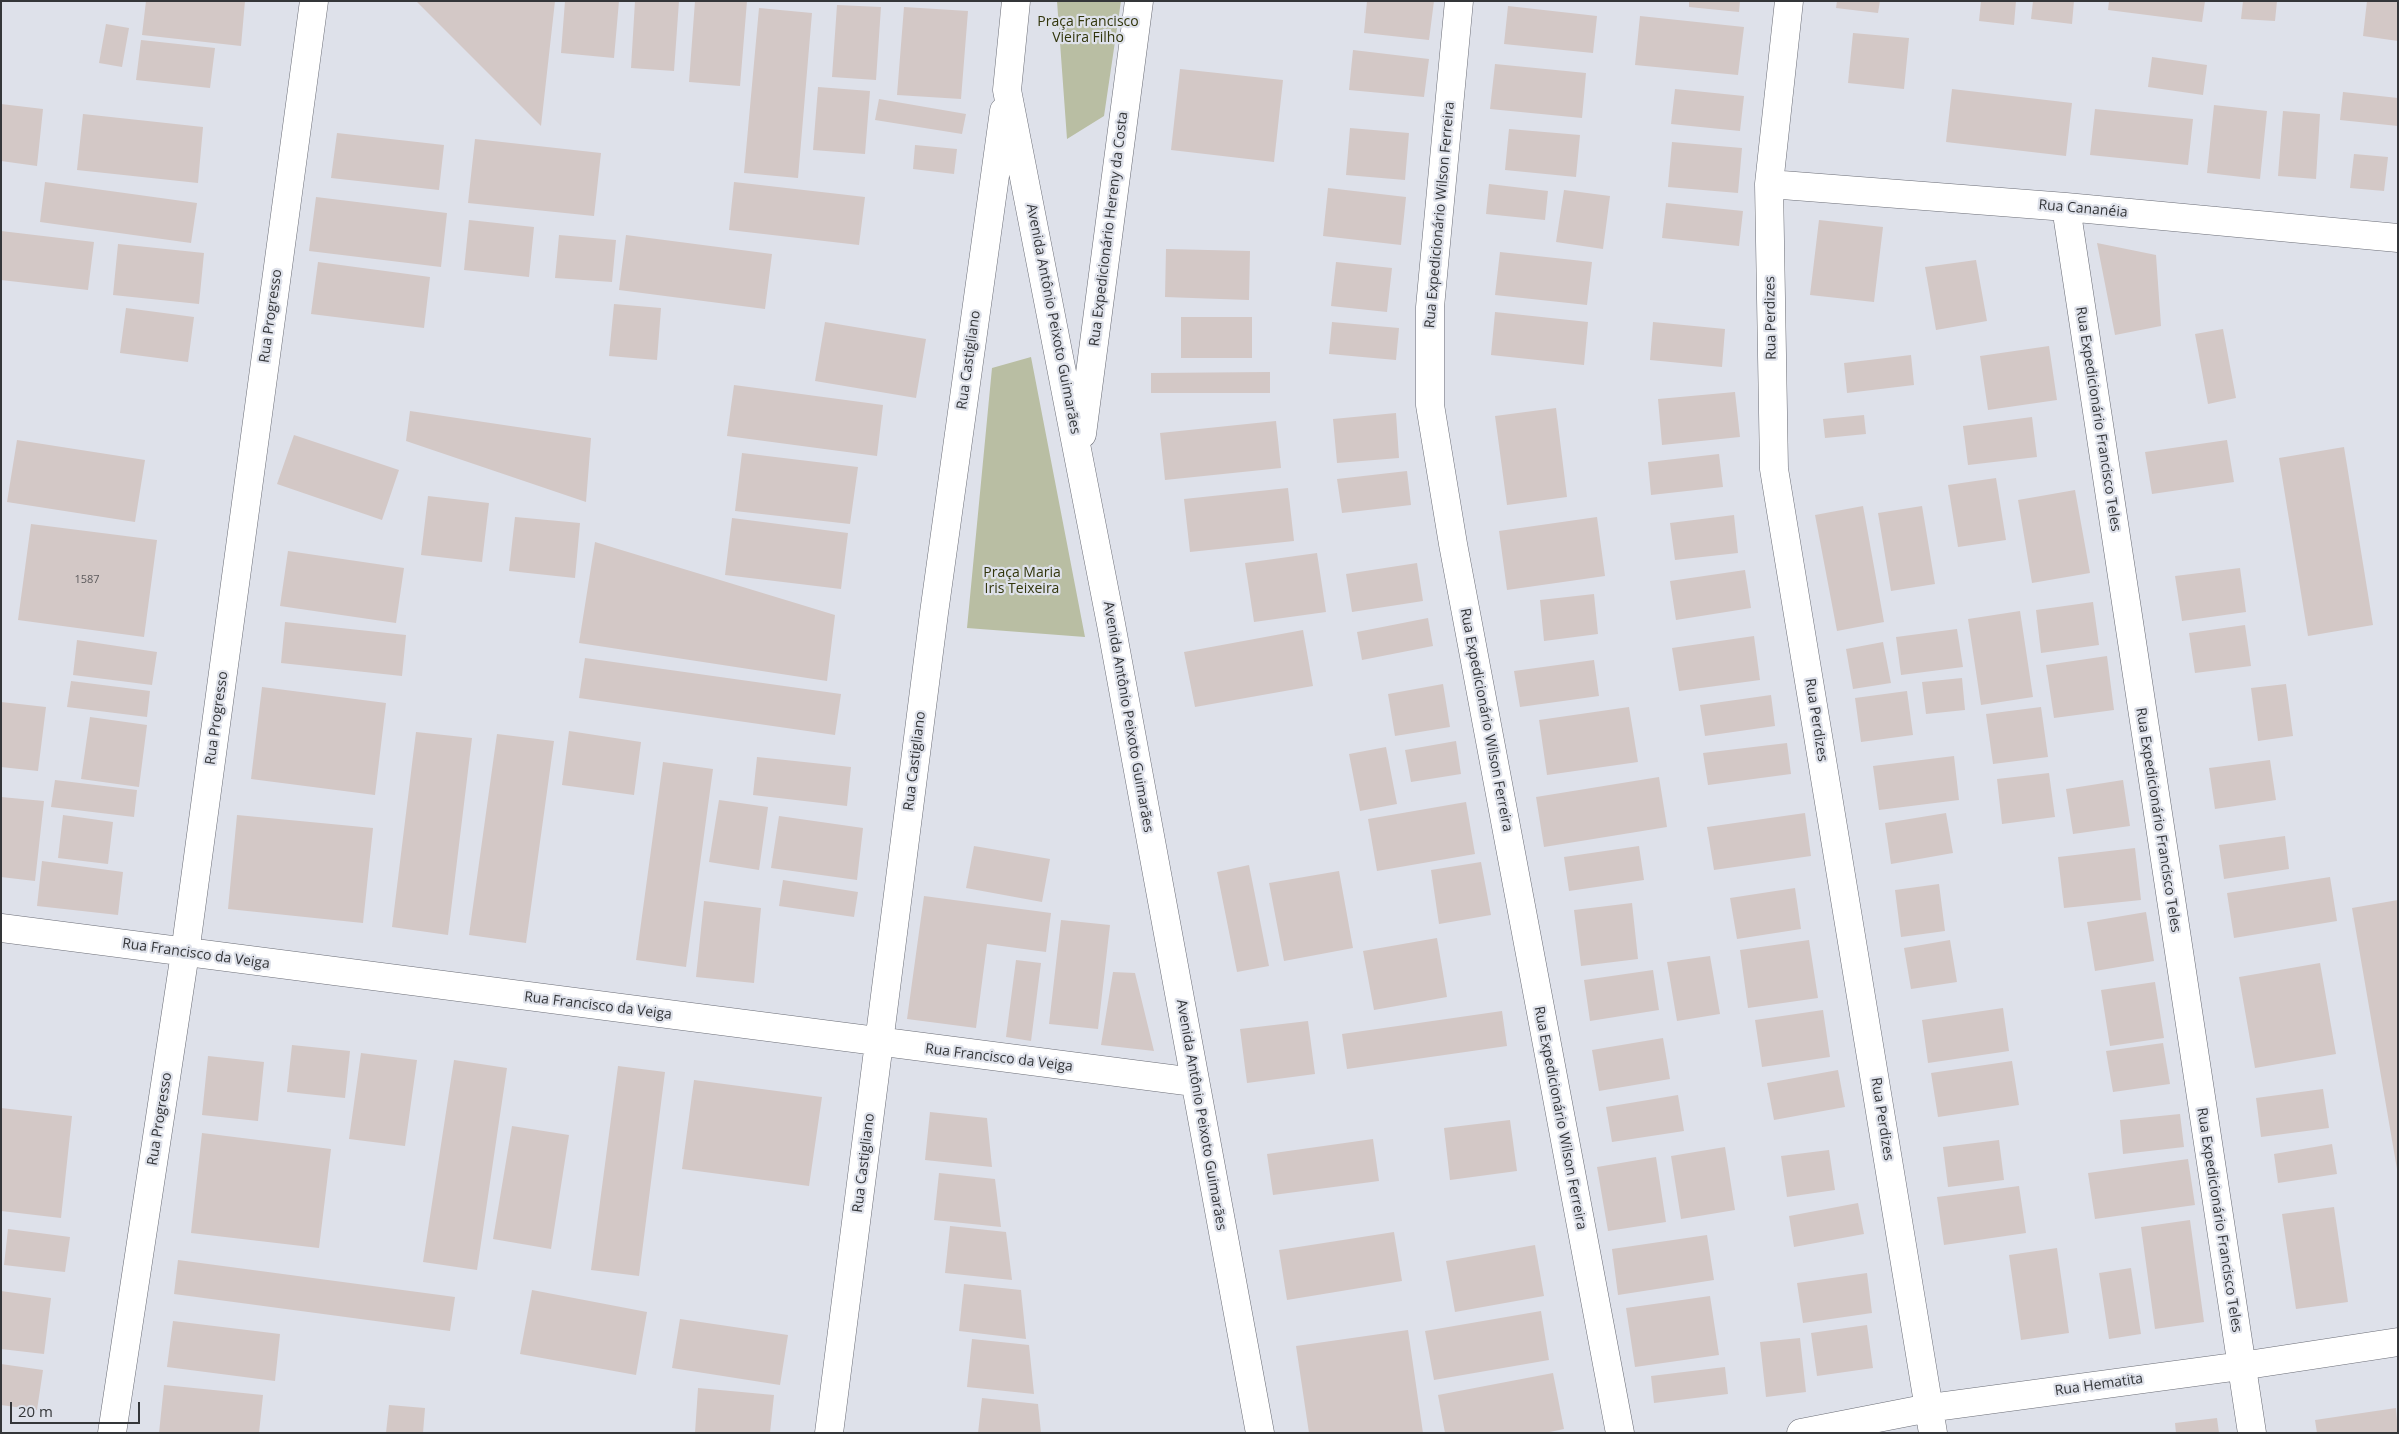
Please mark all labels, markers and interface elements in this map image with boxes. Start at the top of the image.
park label: Praça Francisco Vieira Filho [1037,14,1139,46]
street label: Rua Expedicionário Wilson Ferreira [1422,101,1458,329]
street label: Rua Expedicionário Hereny da Costa [1086,111,1132,347]
street label: Rua Cananéia [2038,197,2128,221]
street label: Avenida Antônio Peixoto Guimarães [1022,202,1084,436]
street label: Rua Progresso [256,268,286,364]
street label: Rua Perdizes [1762,276,1780,360]
street label: Rua Expedicionário Francisco Teles [2072,305,2124,533]
street label: Rua Castigliano [954,309,984,411]
park label: Praça Maria Iris Teixeira [983,565,1061,598]
house number: 1587 [74,573,100,587]
street label: Avenida Antônio Peixoto Guimarães [1099,600,1157,834]
street label: Rua Expedicionário Wilson Ferreira [1456,607,1516,833]
street label: Rua Progresso [202,670,232,766]
street label: Rua Perdizes [1801,677,1831,763]
street label: Rua Expedicionário Francisco Teles [2132,706,2184,934]
street label: Rua Castigliano [901,710,929,812]
street label: Rua Francisco da Veiga [121,935,271,973]
street label: Rua Francisco da Veiga [523,989,673,1023]
street label: Avenida Antônio Peixoto Guimarães [1172,998,1230,1232]
street label: Rua Expedicionário Wilson Ferreira [1530,1005,1590,1231]
street label: Rua Francisco da Veiga [924,1041,1074,1075]
street label: Rua Progresso [144,1071,176,1167]
street label: Rua Perdizes [1867,1076,1897,1162]
street label: Rua Expedicionário Francisco Teles [2193,1106,2245,1334]
street label: Rua Castigliano [850,1112,878,1214]
street label: Rua Hematita [2054,1370,2144,1400]
scale bar [12,1392,142,1424]
text: 20 m [18,1401,53,1421]

